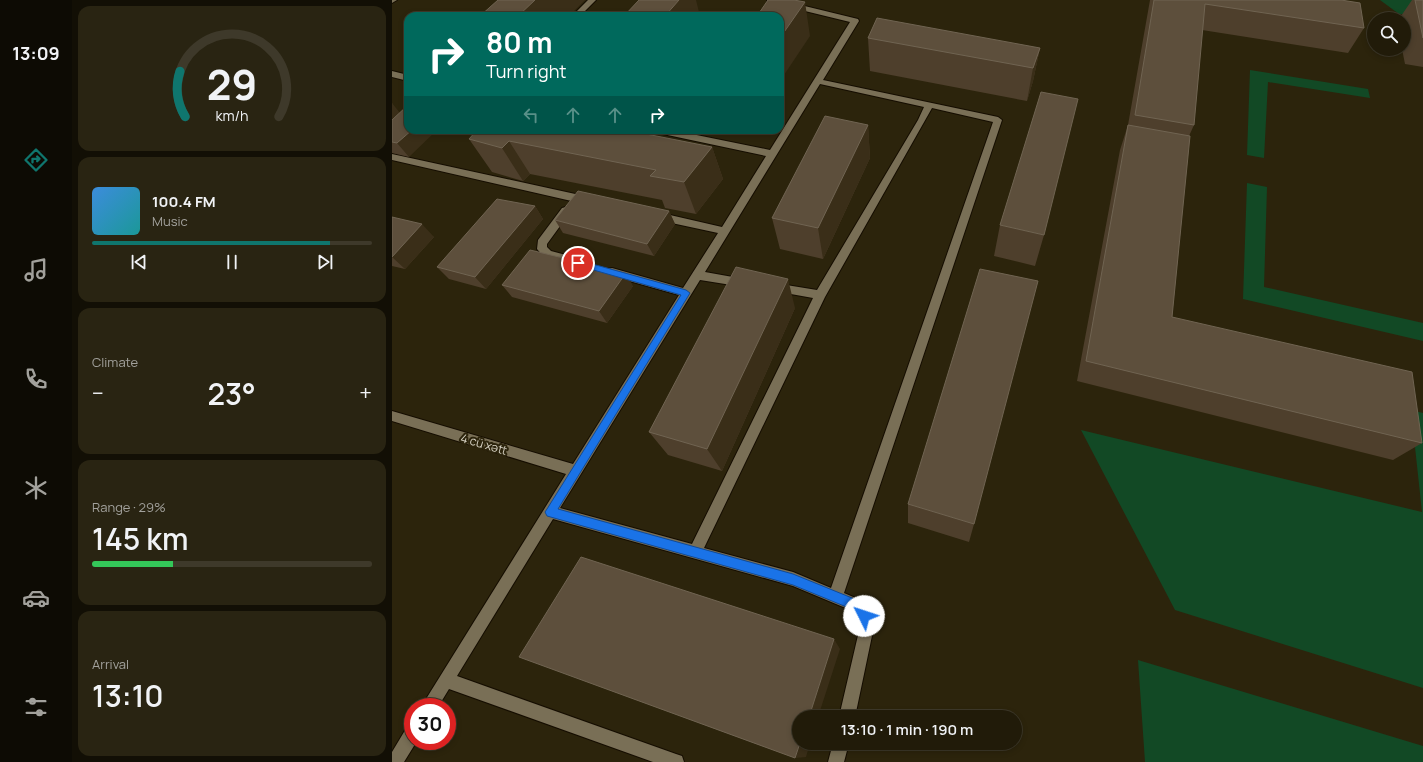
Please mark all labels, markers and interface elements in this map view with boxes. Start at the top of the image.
map controls [1367,12,1411,56]
button: search [1367,12,1411,56]
text: 80 m [486,23,552,61]
icon: right [420,28,472,80]
text: 13:09 [12,41,60,65]
text: 29 [207,55,257,111]
text: Turn right [486,59,567,83]
icon: left [520,104,542,126]
icon: ahead [562,104,584,126]
icon: ahead [604,104,626,126]
icon: right [646,104,668,126]
text: km/h [215,105,249,124]
icon: directions [22,146,50,174]
text: 100.4 FM [152,191,216,212]
text: Music [152,212,188,230]
pin [561,246,595,280]
icon: previous [128,251,150,273]
icon: pause [221,251,243,273]
icon: next [314,251,336,273]
icon: arrive [567,252,589,274]
icon: music [22,256,50,284]
text: Climate [92,353,138,371]
icon: phone [22,365,50,393]
text: 23° [207,373,256,414]
text: − [92,378,104,408]
text: + [359,378,372,408]
street label: 4 cü xətt [459,429,509,459]
icon: climate [22,474,50,502]
text: Range · 29% [92,498,166,516]
text: 145 km [92,518,188,559]
icon: car [22,584,50,612]
position arrow [843,595,885,637]
text: Arrival [92,655,129,673]
text: 13:10 [92,675,164,716]
icon: filters [22,693,50,721]
speed limit sign: 30 [404,698,456,750]
text: 13:10 · 1 min · 190 m [841,719,973,740]

